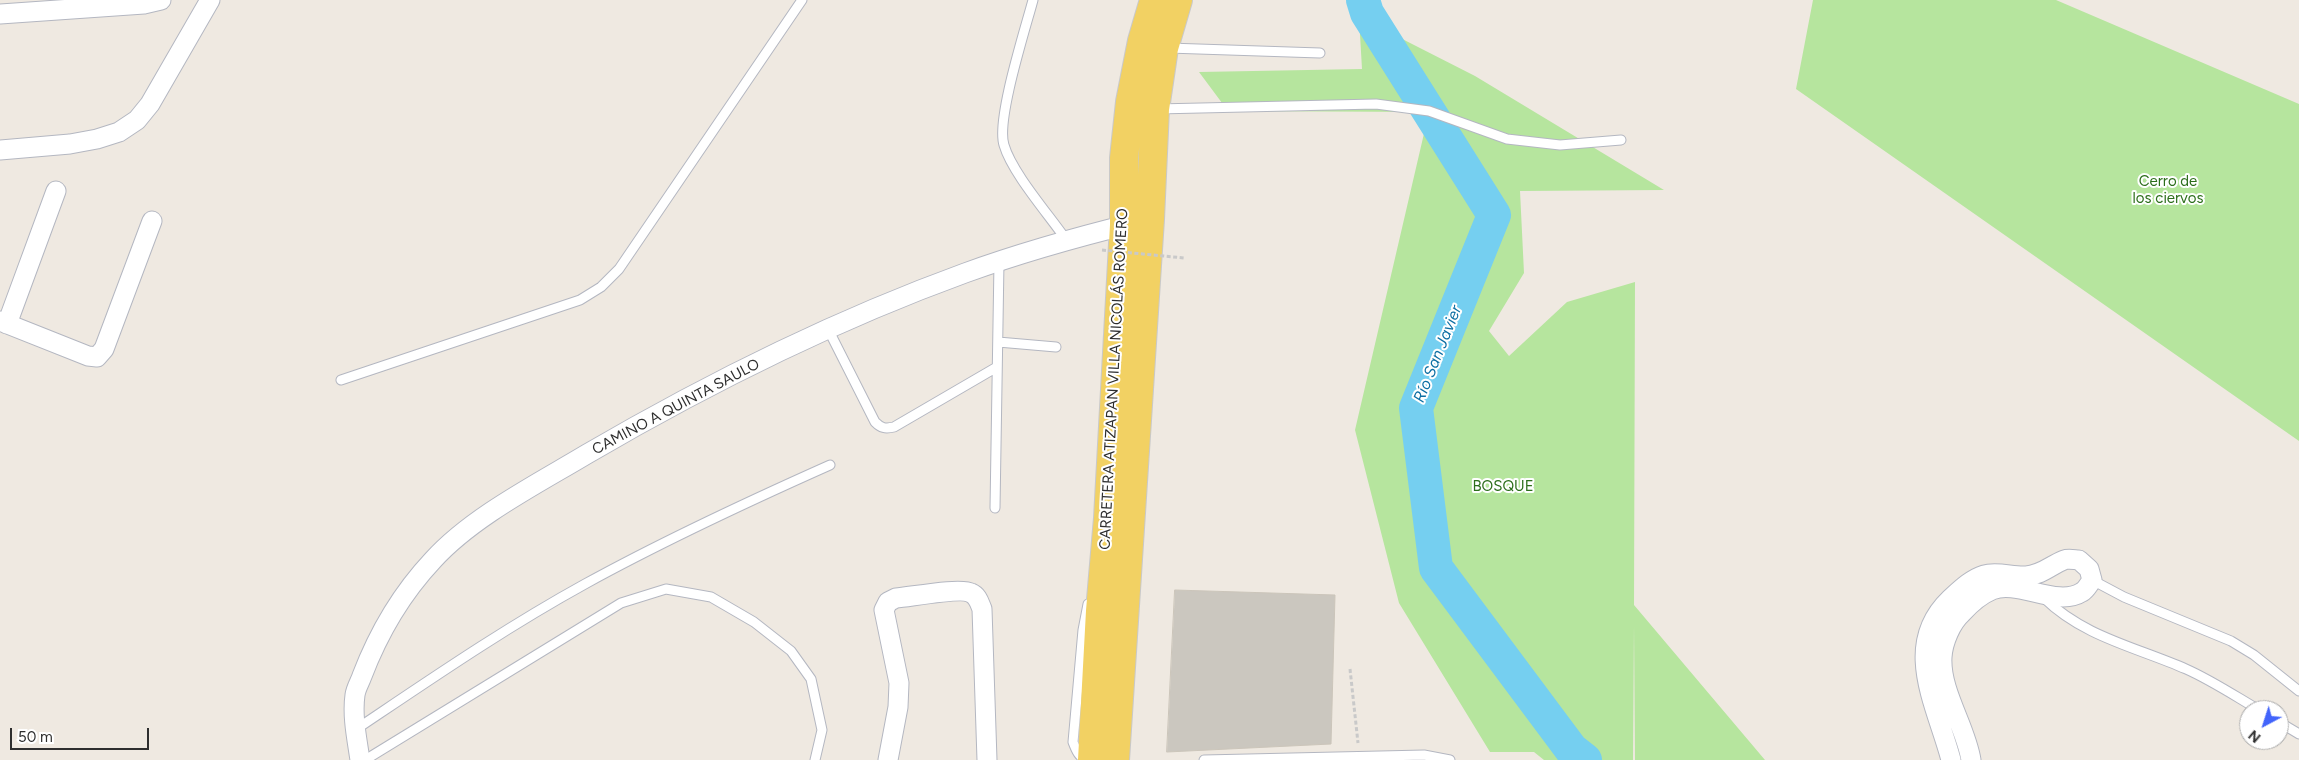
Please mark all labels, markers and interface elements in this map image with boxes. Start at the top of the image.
park label: Cerro de los ciervos [2133,173,2203,208]
street label: CARRETERA ATIZAPAN VILLA NICOLÁS ROMERO [1096,208,1132,550]
water label: Río San Javier [1410,303,1466,405]
street label: CAMINO A QUINTA SAULO [589,355,763,459]
park label: BOSQUE [1472,478,1534,496]
north arrow [2239,700,2289,750]
scale bar [12,718,151,750]
text: N [2245,726,2264,746]
text: 50 m [18,728,53,746]

